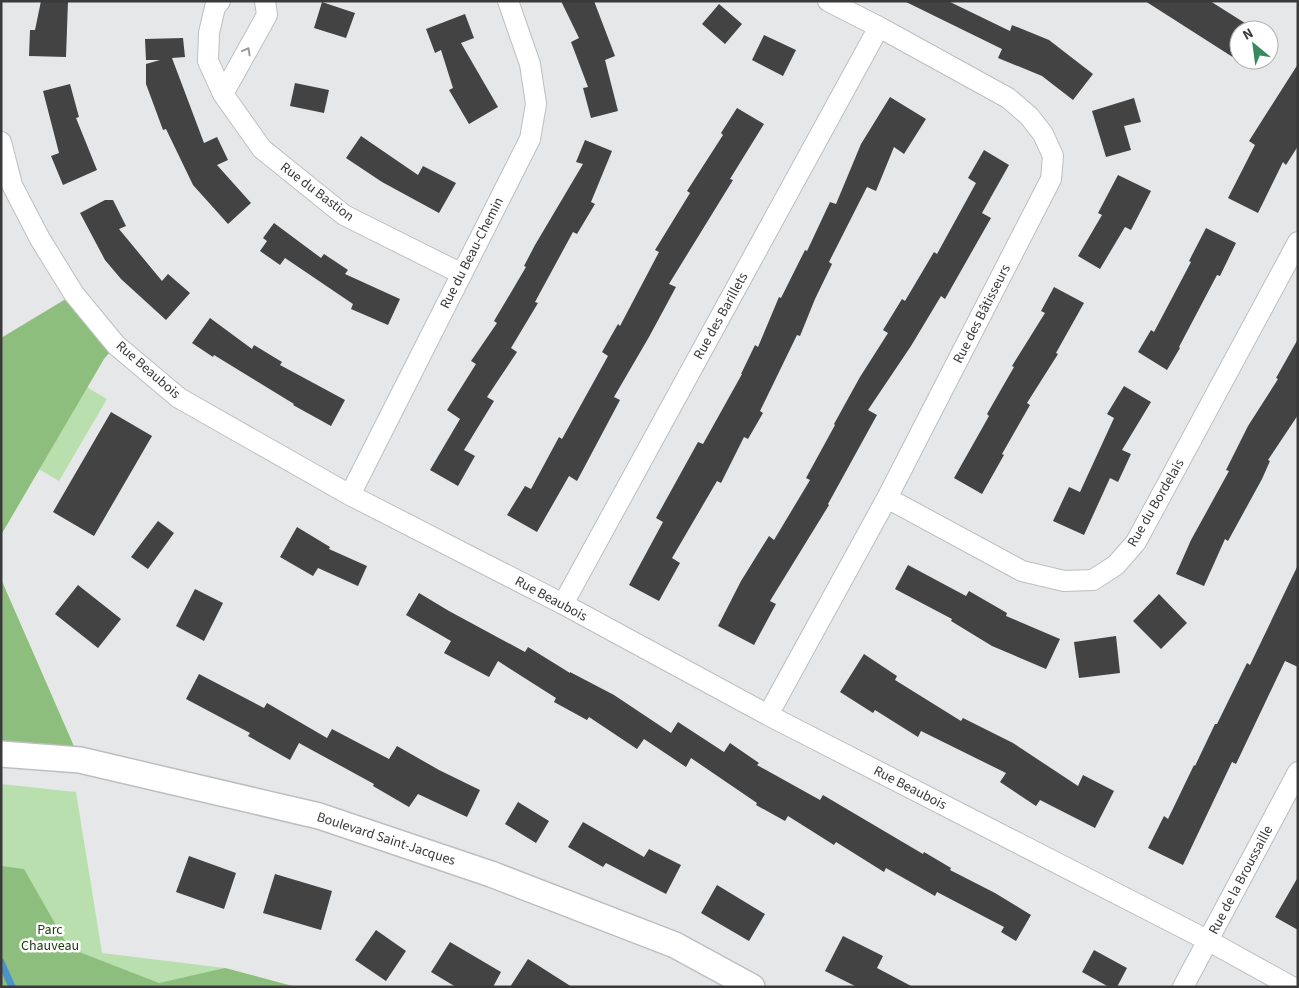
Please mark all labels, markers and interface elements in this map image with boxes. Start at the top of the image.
north arrow [1229,20,1279,70]
text: N [1239,24,1257,46]
one-way arrow [241,48,251,57]
street label: Rue du Bastion [276,158,358,226]
street label: Rue du Beau-Chemin [435,194,509,312]
street label: Rue des Bâtisseurs [948,261,1016,367]
street label: Rue des Barillets [689,269,753,363]
street label: Rue Beaubois [111,336,185,404]
street label: Rue du Bordelais [1123,455,1189,551]
street label: Rue Beaubois [511,571,591,627]
street label: Rue Beaubois [870,761,950,815]
street label: Boulevard Saint-Jacques [314,807,458,871]
street label: Rue de la Broussaille [1204,822,1278,938]
park label: Parc Chauveau [21,920,79,956]

